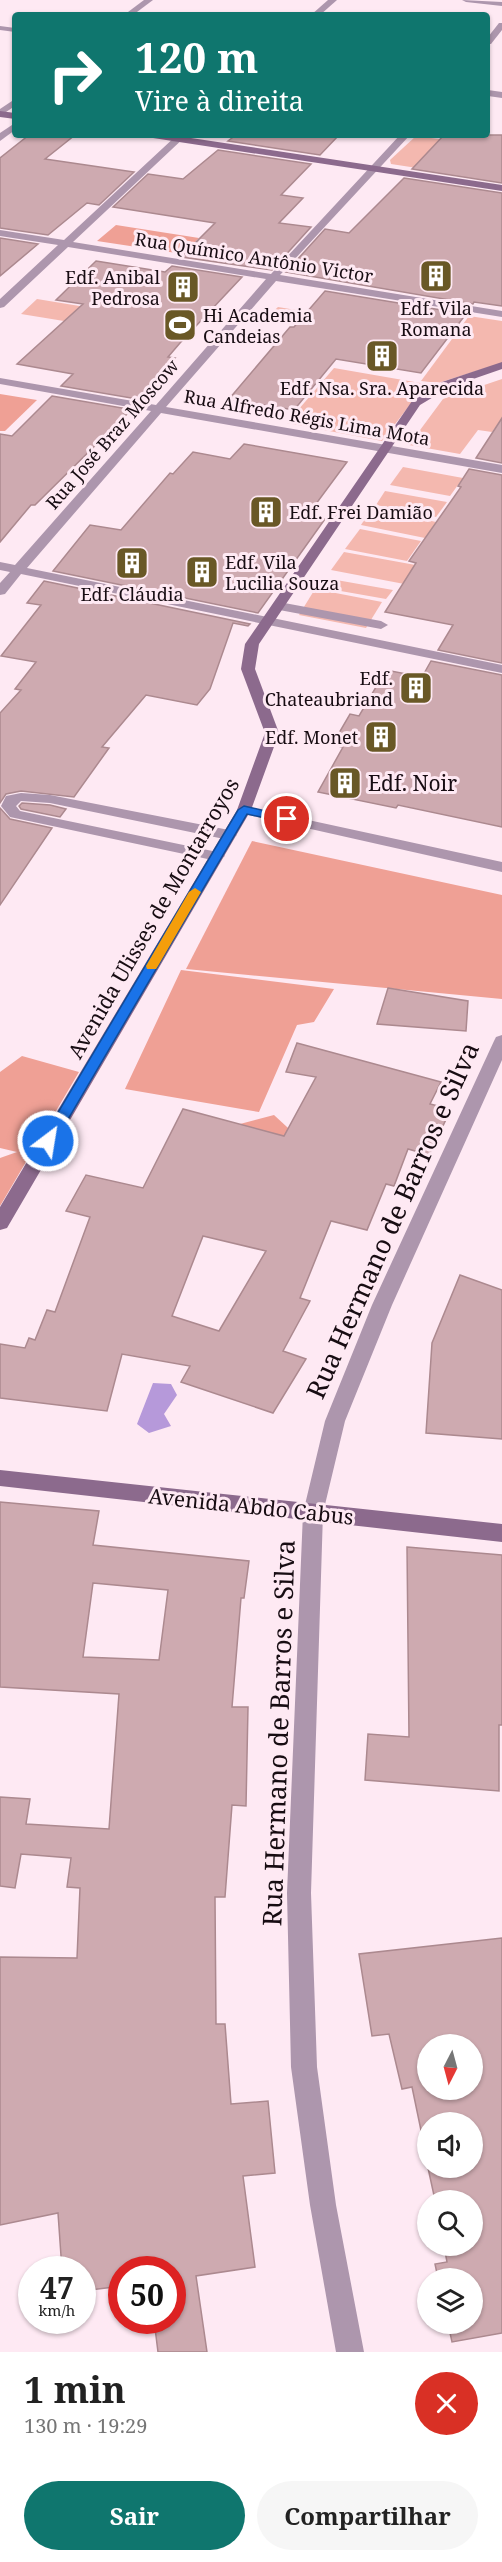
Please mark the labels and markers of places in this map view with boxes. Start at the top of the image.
building icon: Edf. Vila Romana [418,258,454,294]
place label: Edf. Anibal Pedrosa [65,265,160,310]
building icon: Edf. Anibal Pedrosa [165,269,201,305]
place label: Edf. Vila Romana [400,296,472,341]
place label: Hi Academia Candeias [203,303,313,348]
sports icon: Hi Academia Candeias [162,307,198,343]
building icon: Edf. Nsa. Sra. Aparecida [364,338,400,374]
place label: Edf. Nsa. Sra. Aparecida [280,376,484,400]
building icon: Edf. Frei Damião [248,494,284,530]
place label: Edf. Frei Damião [289,500,433,524]
building icon: Edf. Cláudia [114,545,150,581]
place label: Edf. Vila Lucilia Souza [225,550,339,595]
building icon: Edf. Vila Lucilia Souza [184,554,220,590]
place label: Edf. Cláudia [80,582,184,606]
place label: Edf. Chateaubriand [265,666,393,711]
building icon: Edf. Chateaubriand [398,670,434,706]
building icon: Edf. Monet [363,719,399,755]
place label: Edf. Monet [265,725,358,749]
building icon: Edf. Noir [327,765,363,801]
place label: Edf. Noir [368,769,457,797]
pin [261,793,312,844]

